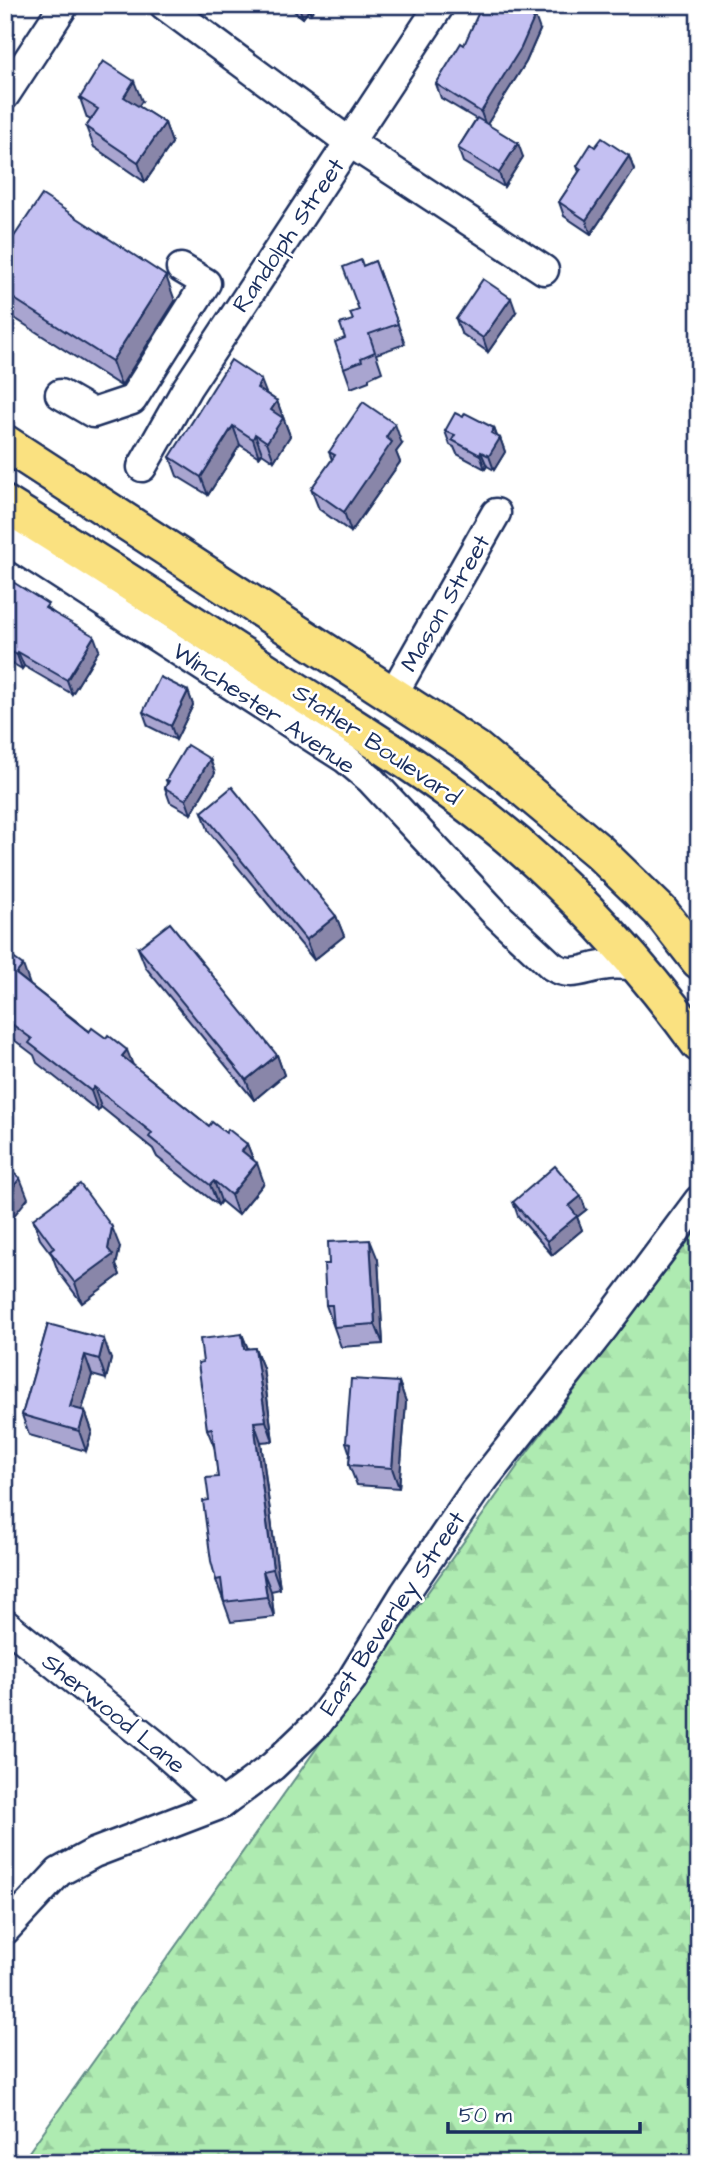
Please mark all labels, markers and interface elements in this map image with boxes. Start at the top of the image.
street label: Randolph Street [224,151,353,320]
street label: Mason Street [393,528,499,678]
street label: Winchester Avenue [165,635,362,783]
street label: Statler Boulevard [286,676,467,814]
street label: East Beverley Street [312,1504,475,1723]
street label: Sherwood Lane [34,1645,192,1782]
scale bar [448,2091,641,2135]
text: 50 m [459,2101,513,2130]

